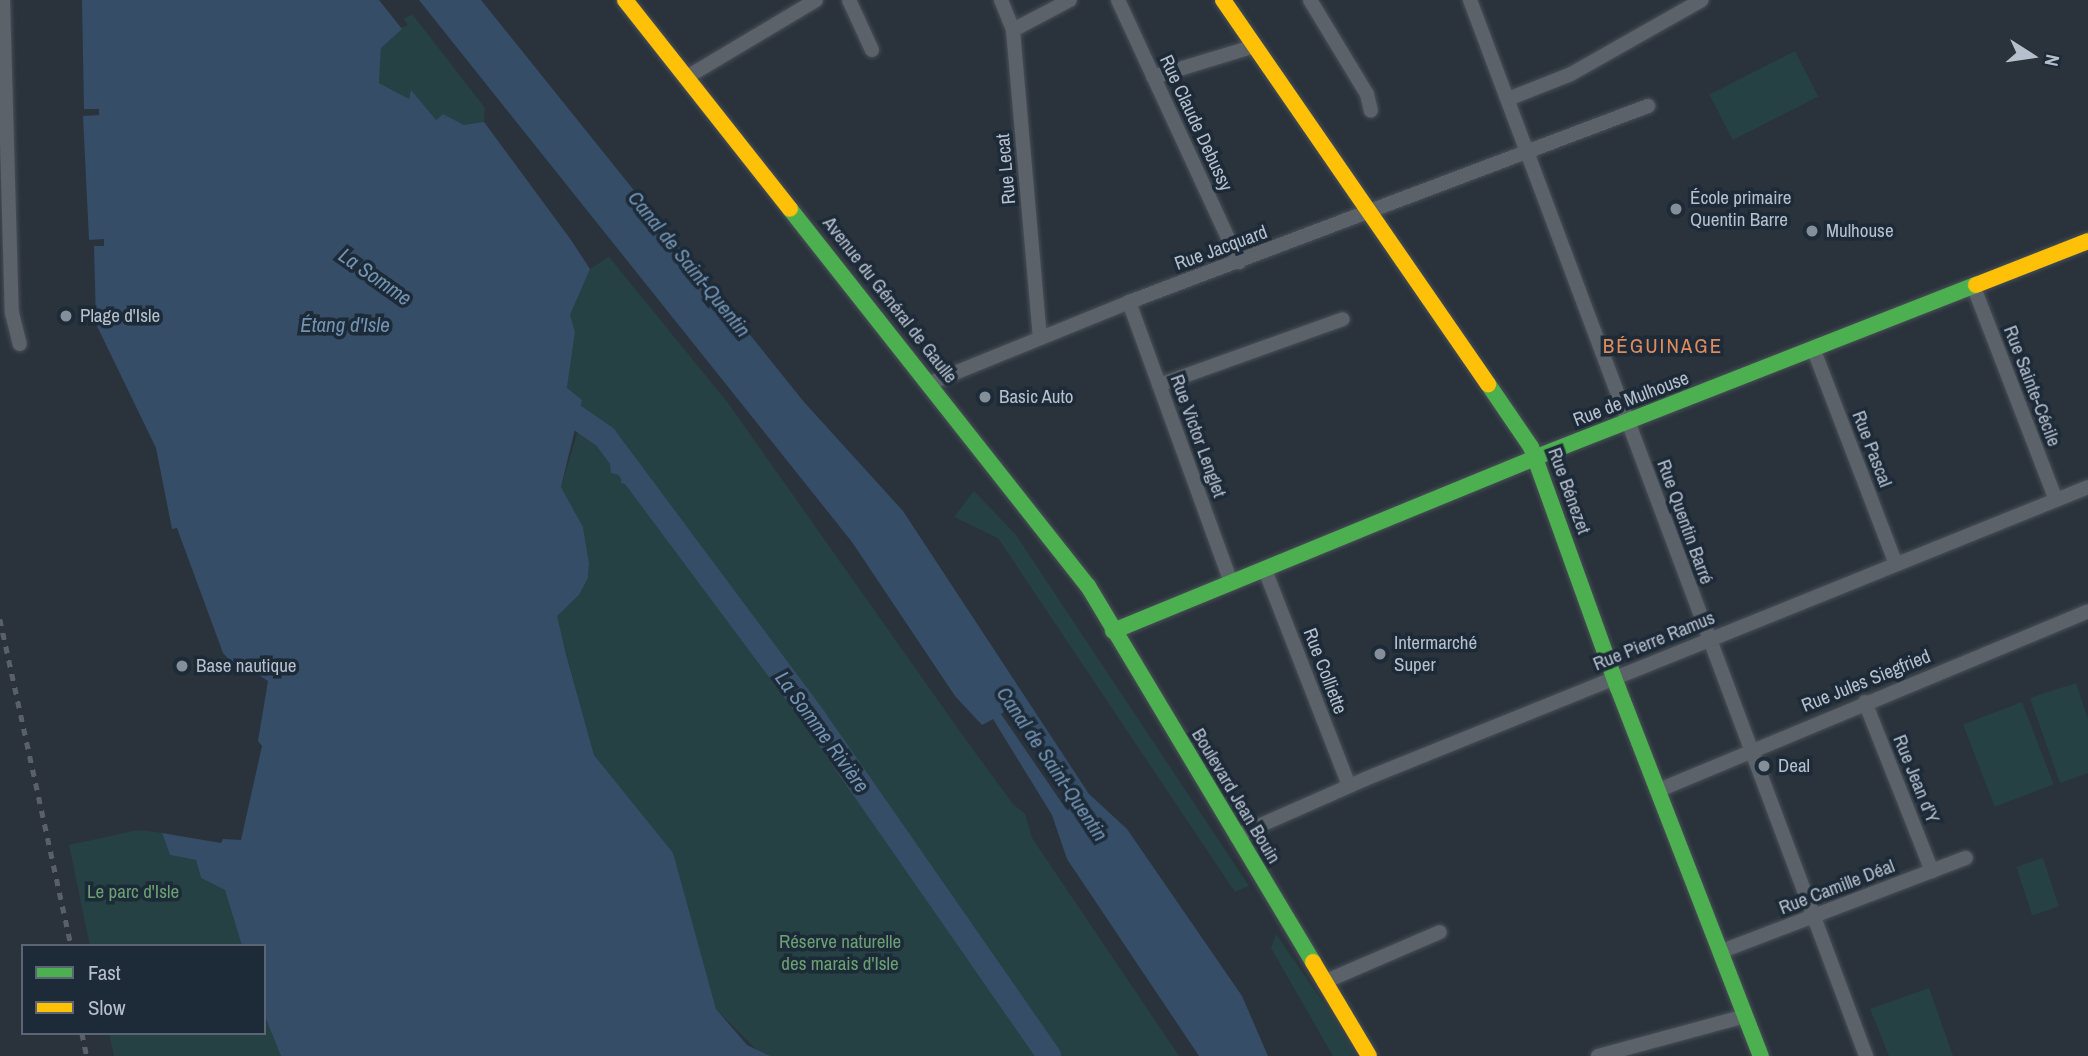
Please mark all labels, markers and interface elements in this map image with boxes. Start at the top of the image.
north arrow [1997,21,2067,91]
street label: Rue Claude Debussy [1155,51,1237,195]
text: N [2039,52,2066,69]
street label: Rue Lecat [992,133,1020,205]
water label: Canal de Saint-Quentin [622,186,756,342]
place label: École primaire Quentin Barre [1690,187,1791,231]
marker: École primaire Quentin Barre [1668,201,1684,217]
street label: Avenue du Général de Gaulle [818,212,962,388]
place label: Mulhouse [1826,220,1894,242]
street label: Rue Jacquard [1172,221,1270,275]
marker: Mulhouse [1804,223,1820,239]
water label: La Somme [334,243,416,311]
place label: Plage d'Isle [80,305,160,327]
marker: Plage d'Isle [58,308,74,324]
water label: Étang d'Isle [300,312,390,338]
street label: Rue Sainte-Cécile [1999,322,2065,450]
district label: BÉGUINAGE [1604,333,1722,359]
street label: Rue de Mulhouse [1570,366,1692,432]
street label: Rue Victor Lenglet [1165,372,1231,500]
place label: Basic Auto [999,386,1074,408]
marker: Basic Auto [977,389,993,405]
street label: Rue Pascal [1847,408,1897,490]
street label: Rue Bénezet [1543,445,1595,537]
street label: Rue Quentin Barré [1652,457,1718,587]
street label: Rue Pierre Ramus [1590,606,1718,676]
street label: Rue Colliette [1298,625,1352,717]
place label: Intermarché Super [1394,632,1477,676]
street label: Rue Jules Siegfried [1798,645,1934,717]
marker: Intermarché Super [1372,646,1388,662]
place label: Base nautique [196,655,296,677]
marker: Base nautique [174,658,190,674]
water label: La Somme Rivière [770,667,874,797]
water label: Canal de Saint-Quentin [991,682,1113,846]
street label: Boulevard Jean Bouin [1187,724,1285,868]
street label: Rue Jean d'Y [1888,732,1944,826]
place label: Deal [1778,755,1810,777]
marker: Deal [1756,758,1772,774]
street label: Rue Camille Déal [1776,854,1898,920]
park label: Le parc d'Isle [87,881,179,903]
park label: Réserve naturelle des marais d'Isle [779,931,901,975]
legend [21,944,266,1035]
text: Fast [88,958,121,987]
text: Slow [88,993,125,1022]

